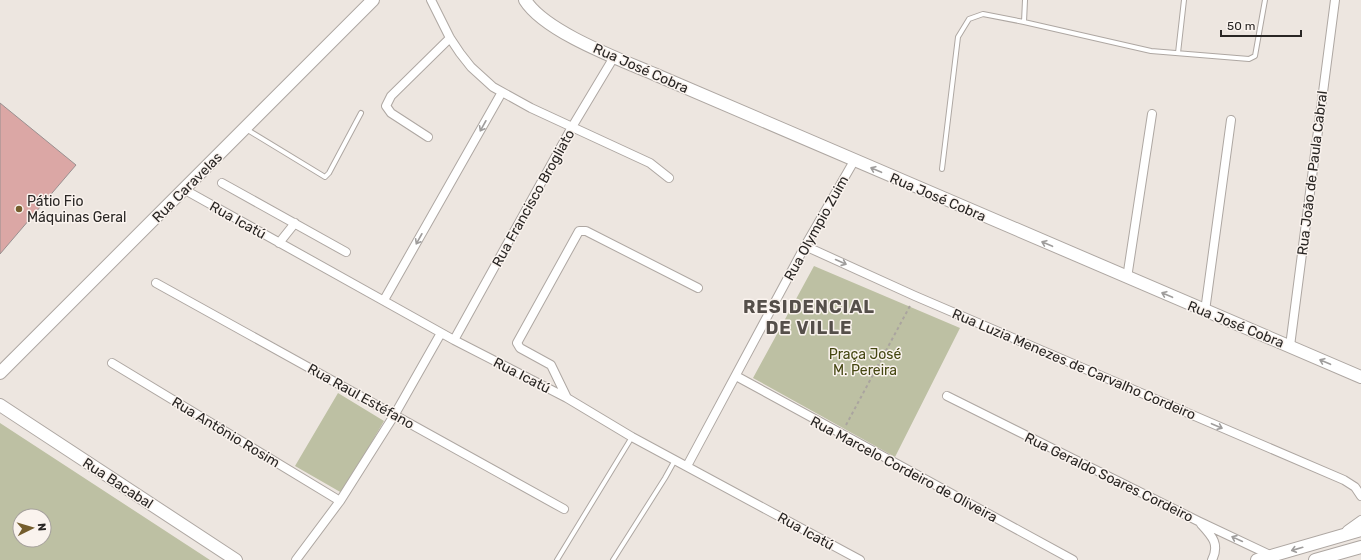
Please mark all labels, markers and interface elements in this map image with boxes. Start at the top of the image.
scale bar [1221,12,1301,38]
text: 50 m [1227,19,1255,33]
street label: Rua José Cobra [590,40,691,97]
street label: Rua João de Paula Cabral [1294,90,1331,256]
one-way arrow [478,120,486,132]
street label: Rua Francisco Brogliato [489,127,578,270]
street label: Rua Caravelas [149,149,226,226]
one-way arrow [871,166,883,174]
street label: Rua José Cobra [887,170,988,225]
street label: Rua Olympio Zuim [781,173,852,284]
place label: Pátio Fio Máquinas Geral [27,193,127,226]
street label: Rua Icatú [207,198,269,243]
marker: Pátio Fio Máquinas Geral [14,204,24,214]
one-way arrow [414,233,422,245]
one-way arrow [1042,240,1054,247]
one-way arrow [834,259,846,266]
one-way arrow [1161,291,1173,298]
district label: RESIDENCIAL DE VILLE [743,296,875,339]
street label: Rua José Cobra [1185,297,1287,352]
street label: Rua Luzia Menezes de Carvalho Cordeiro [949,305,1198,424]
park label: Praça José M. Pereira [829,346,902,379]
street label: Rua Icatú [490,354,553,397]
one-way arrow [1320,357,1332,365]
street label: Rua Raul Estéfano [304,360,417,433]
street label: Rua Antônio Rosim [169,393,283,471]
street label: Rua Marcelo Cordeiro de Oliveira [807,413,1000,526]
one-way arrow [1210,422,1222,430]
street label: Rua Geraldo Soares Cordeiro [1022,429,1196,526]
street label: Rua Bacabal [79,454,156,513]
north arrow [12,508,52,548]
street label: Rua Icatú [775,509,837,554]
text: N [35,523,48,532]
one-way arrow [1231,535,1243,542]
one-way arrow [1290,546,1303,553]

